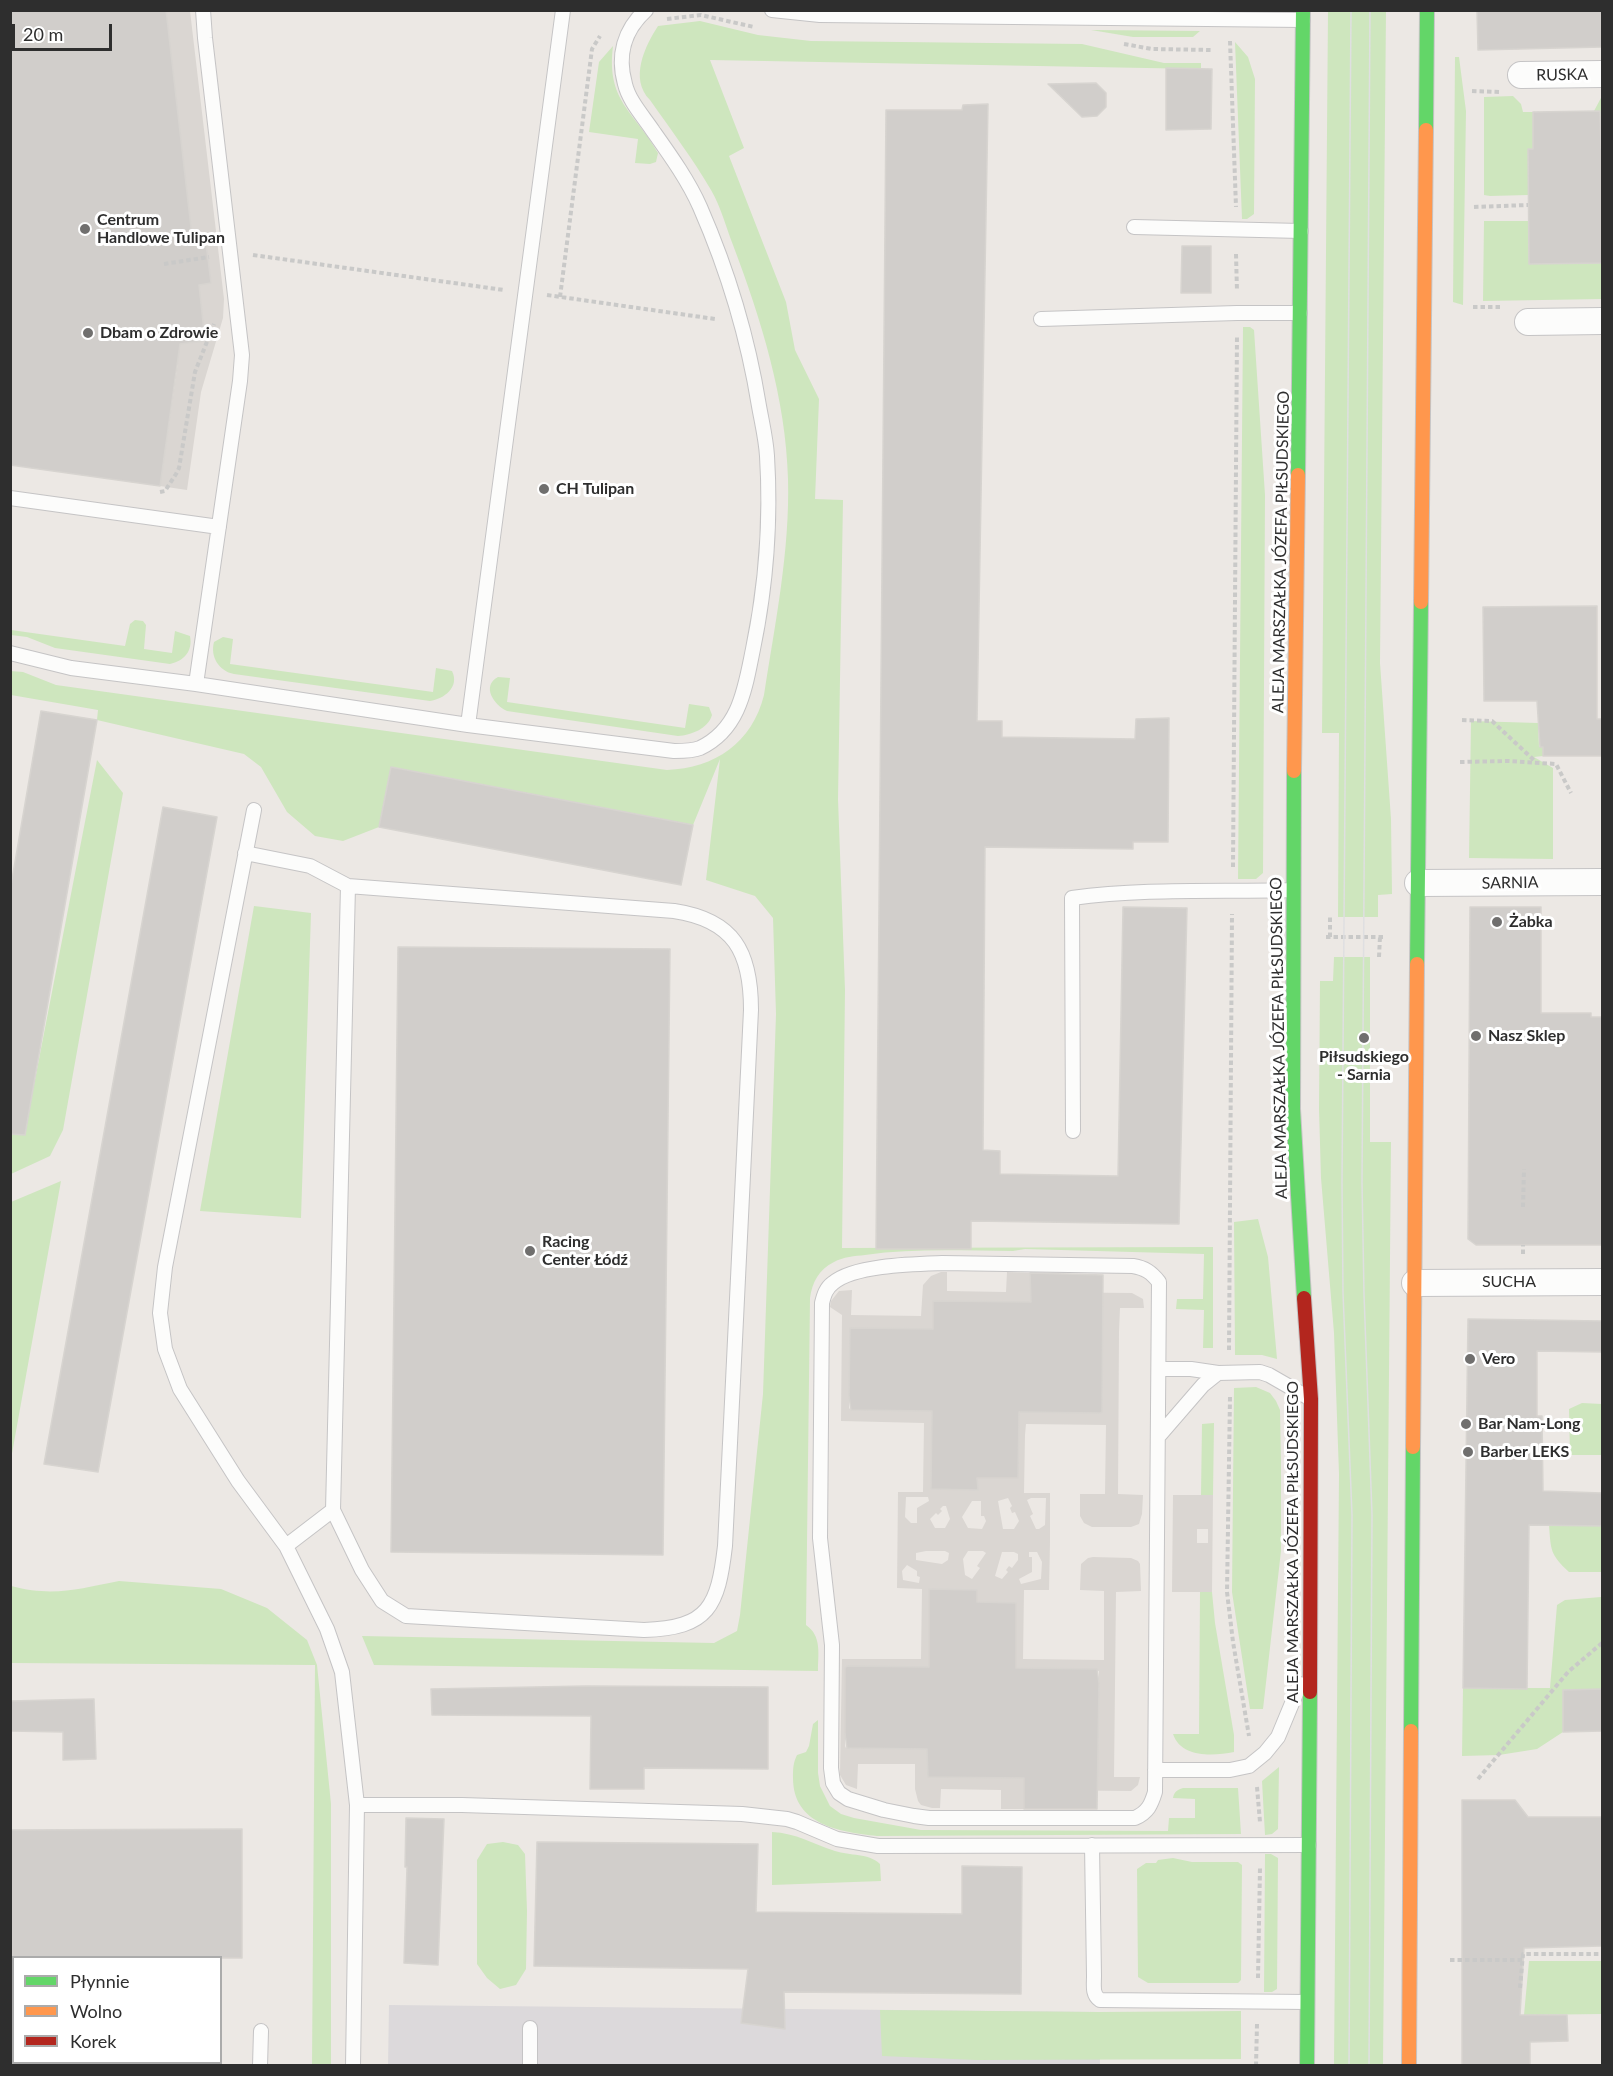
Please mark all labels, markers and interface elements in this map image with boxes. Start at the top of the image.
scale bar [15,12,116,50]
text: 20 m [23,23,63,45]
street label: RUSKA [1536,65,1588,85]
place label: Centrum Handlowe Tulipan [97,210,225,248]
marker: Centrum Handlowe Tulipan [78,222,92,236]
place label: Dbam o Zdrowie [100,323,218,343]
marker: Dbam o Zdrowie [81,326,95,340]
street label: ALEJA MARSZAŁKA JÓZEFA PIŁSUDSKIEGO [1269,391,1293,713]
place label: CH Tulipan [556,479,634,499]
marker: CH Tulipan [537,482,551,496]
street label: SARNIA [1481,873,1539,893]
street label: ALEJA MARSZAŁKA JÓZEFA PIŁSUDSKIEGO [1267,877,1291,1199]
place label: Żabka [1509,912,1553,932]
marker: Żabka [1490,915,1504,929]
place label: Nasz Sklep [1488,1026,1565,1046]
marker: Nasz Sklep [1469,1029,1483,1043]
marker: Piłsudskiego - Sarnia [1357,1031,1371,1045]
place label: Piłsudskiego - Sarnia [1319,1047,1409,1085]
place label: Racing Center Łódź [542,1232,628,1270]
marker: Racing Center Łódź [523,1244,537,1258]
street label: SUCHA [1482,1272,1536,1292]
place label: Vero [1482,1349,1515,1369]
marker: Vero [1463,1352,1477,1366]
street label: ALEJA MARSZAŁKA JÓZEFA PIŁSUDSKIEGO [1283,1381,1303,1703]
place label: Bar Nam-Long [1478,1414,1581,1434]
marker: Bar Nam-Long [1459,1417,1473,1431]
place label: Barber LEKS [1480,1442,1569,1462]
marker: Barber LEKS [1461,1445,1475,1459]
legend [12,1956,222,2064]
text: Płynnie [70,1970,130,1992]
text: Wolno [70,2000,122,2022]
text: Korek [70,2030,116,2052]

